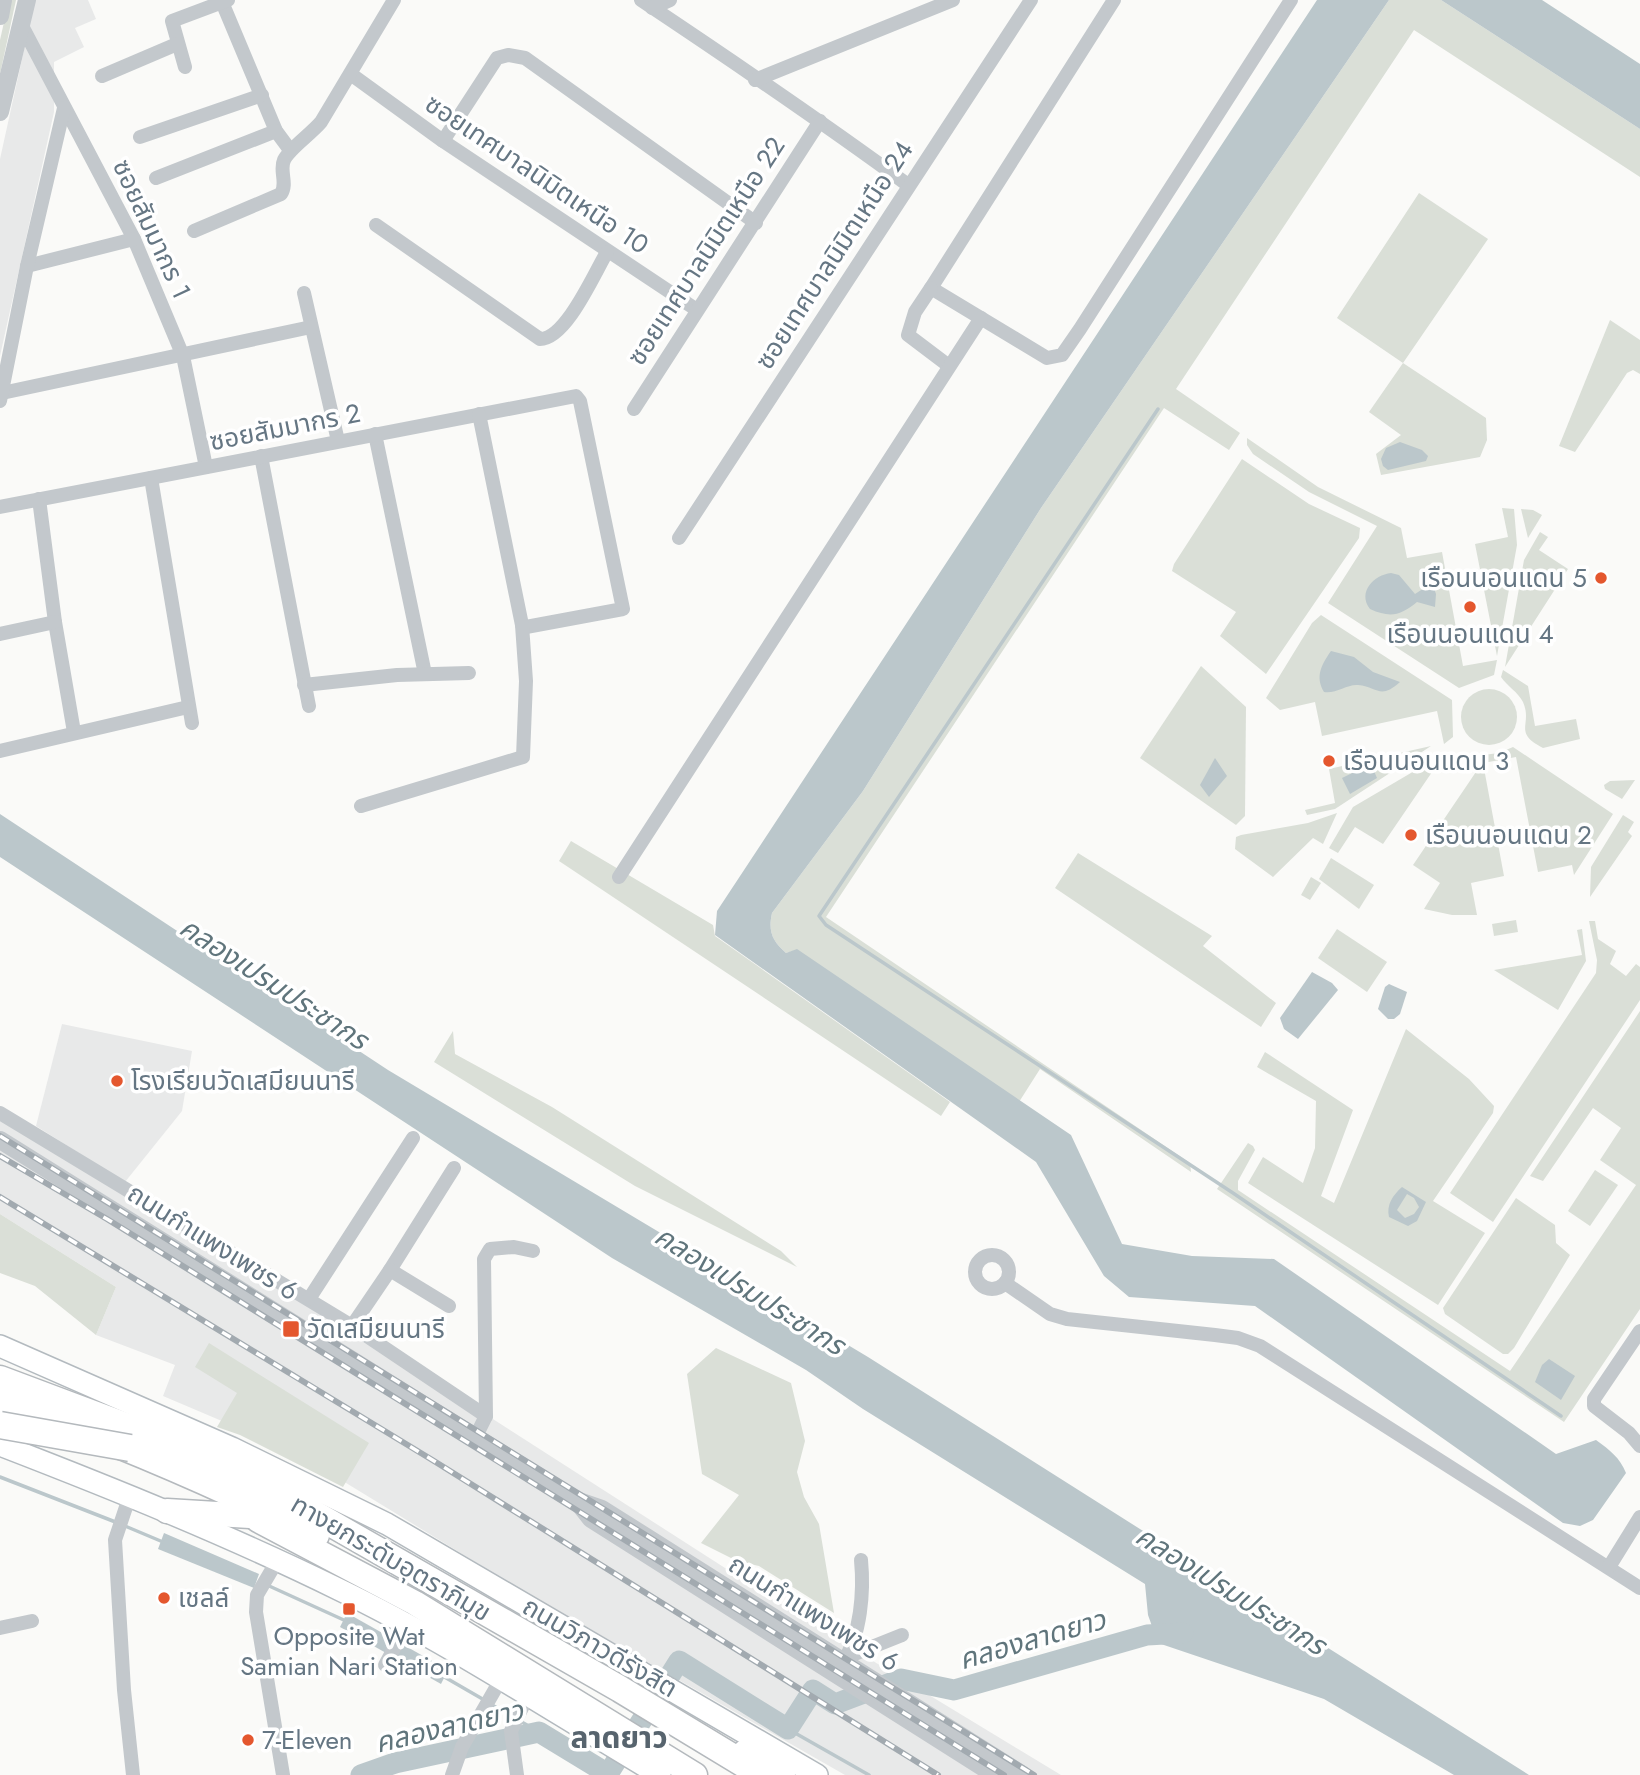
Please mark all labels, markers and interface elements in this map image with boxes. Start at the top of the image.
street label: ซอยเทศบาลนิมิตเหนือ 10 [417,85,657,263]
street label: ซอยเทศบาลนิมิตเหนือ 22 [618,129,794,373]
street label: ซอยเทศบาลนิมิตเหนือ 24 [746,133,922,377]
street label: ซอยสัมมากร 1 [103,153,201,305]
street label: ซอยสัมมากร 2 [206,394,364,460]
place label: เรือนนอนแดน 5 [1420,559,1587,597]
marker: เรือนนอนแดน 5 [1593,570,1609,586]
marker: เรือนนอนแดน 4 [1462,599,1478,615]
place label: เรือนนอนแดน 4 [1386,615,1554,653]
place label: เรือนนอนแดน 3 [1343,742,1509,780]
marker: เรือนนอนแดน 3 [1321,753,1337,769]
place label: เรือนนอนแดน 2 [1425,816,1592,854]
marker: เรือนนอนแดน 2 [1403,827,1419,843]
water label: คลองเปรมประชากร [171,907,378,1061]
place label: โรงเรียนวัดเสมียนนารี [131,1062,355,1100]
marker: โรงเรียนวัดเสมียนนารี [109,1073,125,1089]
street label: ถนนกำแพงเพชร 6 [120,1174,306,1310]
water label: คลองเปรมประชากร [647,1215,855,1367]
place label: วัดเสมียนนารี [307,1310,445,1348]
marker: วัดเสมียนนารี [281,1319,301,1339]
street label: ทางยกระดับอุตราภิมุข [284,1485,498,1631]
water label: คลองเปรมประชากร [1128,1515,1336,1667]
street label: ถนนกำแพงเพชร 6 [721,1545,907,1681]
place label: เชลล์ [178,1579,229,1617]
street label: ถนนวิภาวดีรังสิต [515,1587,685,1707]
marker: เชลล์ [156,1590,172,1606]
water label: คลองลาดยาว [954,1599,1111,1680]
marker: Opposite Wat Samian Nari Station [341,1601,357,1617]
place label: Opposite Wat Samian Nari Station [240,1617,458,1685]
water label: คลองลาดยาว [371,1689,528,1763]
district label: ลาดยาว [570,1716,668,1759]
place label: 7-Eleven [262,1721,352,1759]
marker: 7-Eleven [240,1732,256,1748]

